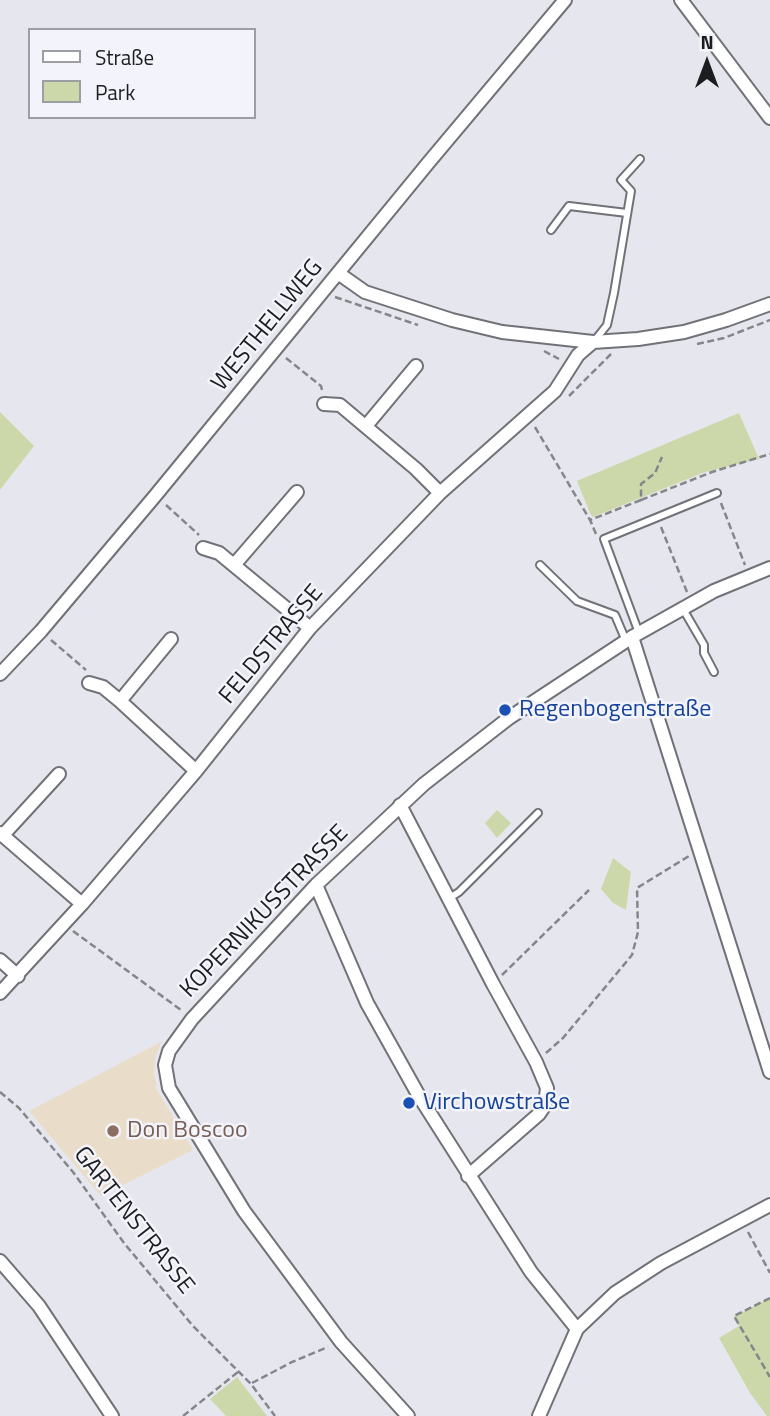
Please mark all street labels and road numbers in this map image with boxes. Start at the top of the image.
street label: WESTHELLWEG [206,255,330,397]
street label: FELDSTRASSE [214,580,330,710]
street label: KOPERNIKUSSTRASSE [175,820,355,1004]
street label: GARTENSTRASSE [66,1141,200,1301]

